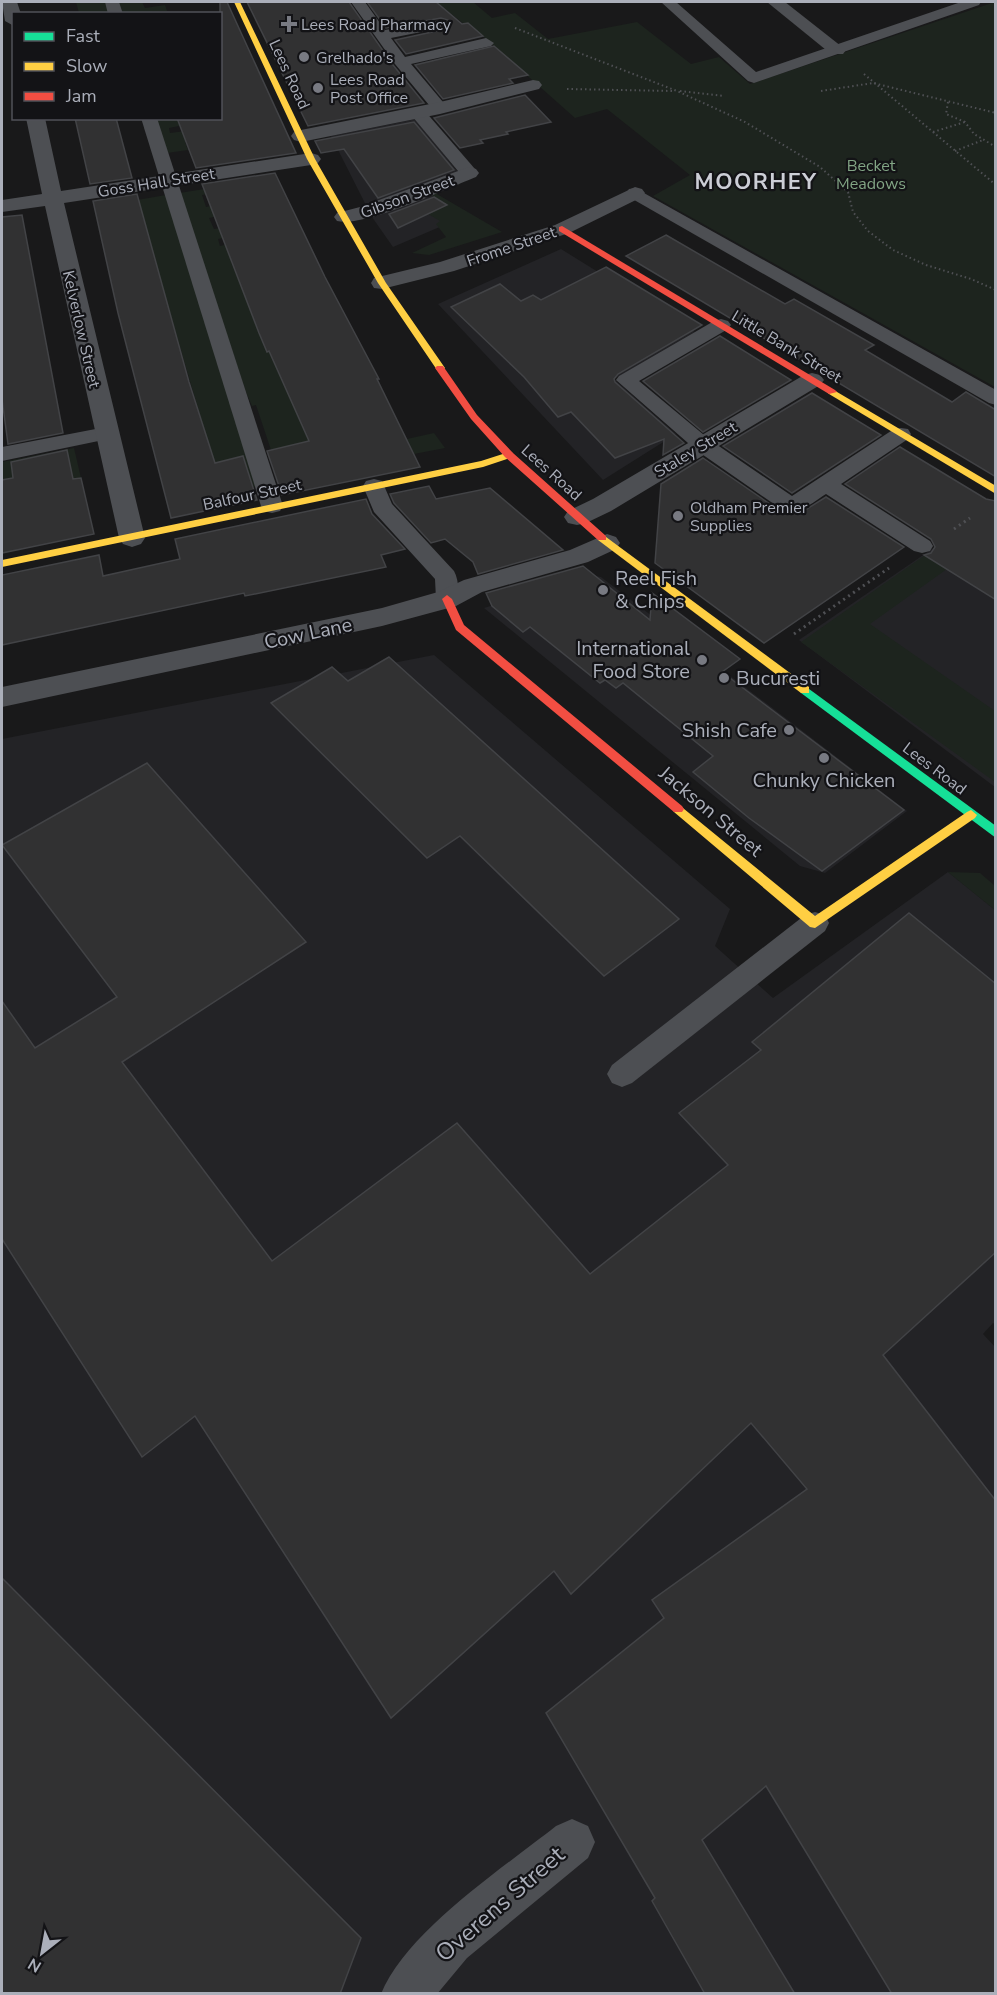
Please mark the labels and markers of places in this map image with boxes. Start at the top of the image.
place label: Lees Road Pharmacy [301,14,452,36]
marker: Lees Road Pharmacy [282,17,296,31]
place label: Grelhado's [316,47,394,69]
marker: Grelhado's [297,50,311,64]
place label: Lees Road Post Office [330,69,408,109]
marker: Lees Road Post Office [311,81,325,95]
place label: Oldham Premier Supplies [690,497,808,537]
marker: Oldham Premier Supplies [671,509,685,523]
place label: Reel Fish & Chips [615,565,697,615]
marker: Reel Fish & Chips [596,583,610,597]
place label: International Food Store [576,635,690,685]
marker: International Food Store [695,653,709,667]
place label: Bucuresti [736,665,820,692]
marker: Bucuresti [717,671,731,685]
place label: Shish Cafe [682,717,777,744]
marker: Shish Cafe [782,723,796,737]
marker: Chunky Chicken [817,751,831,765]
place label: Chunky Chicken [753,767,895,794]

